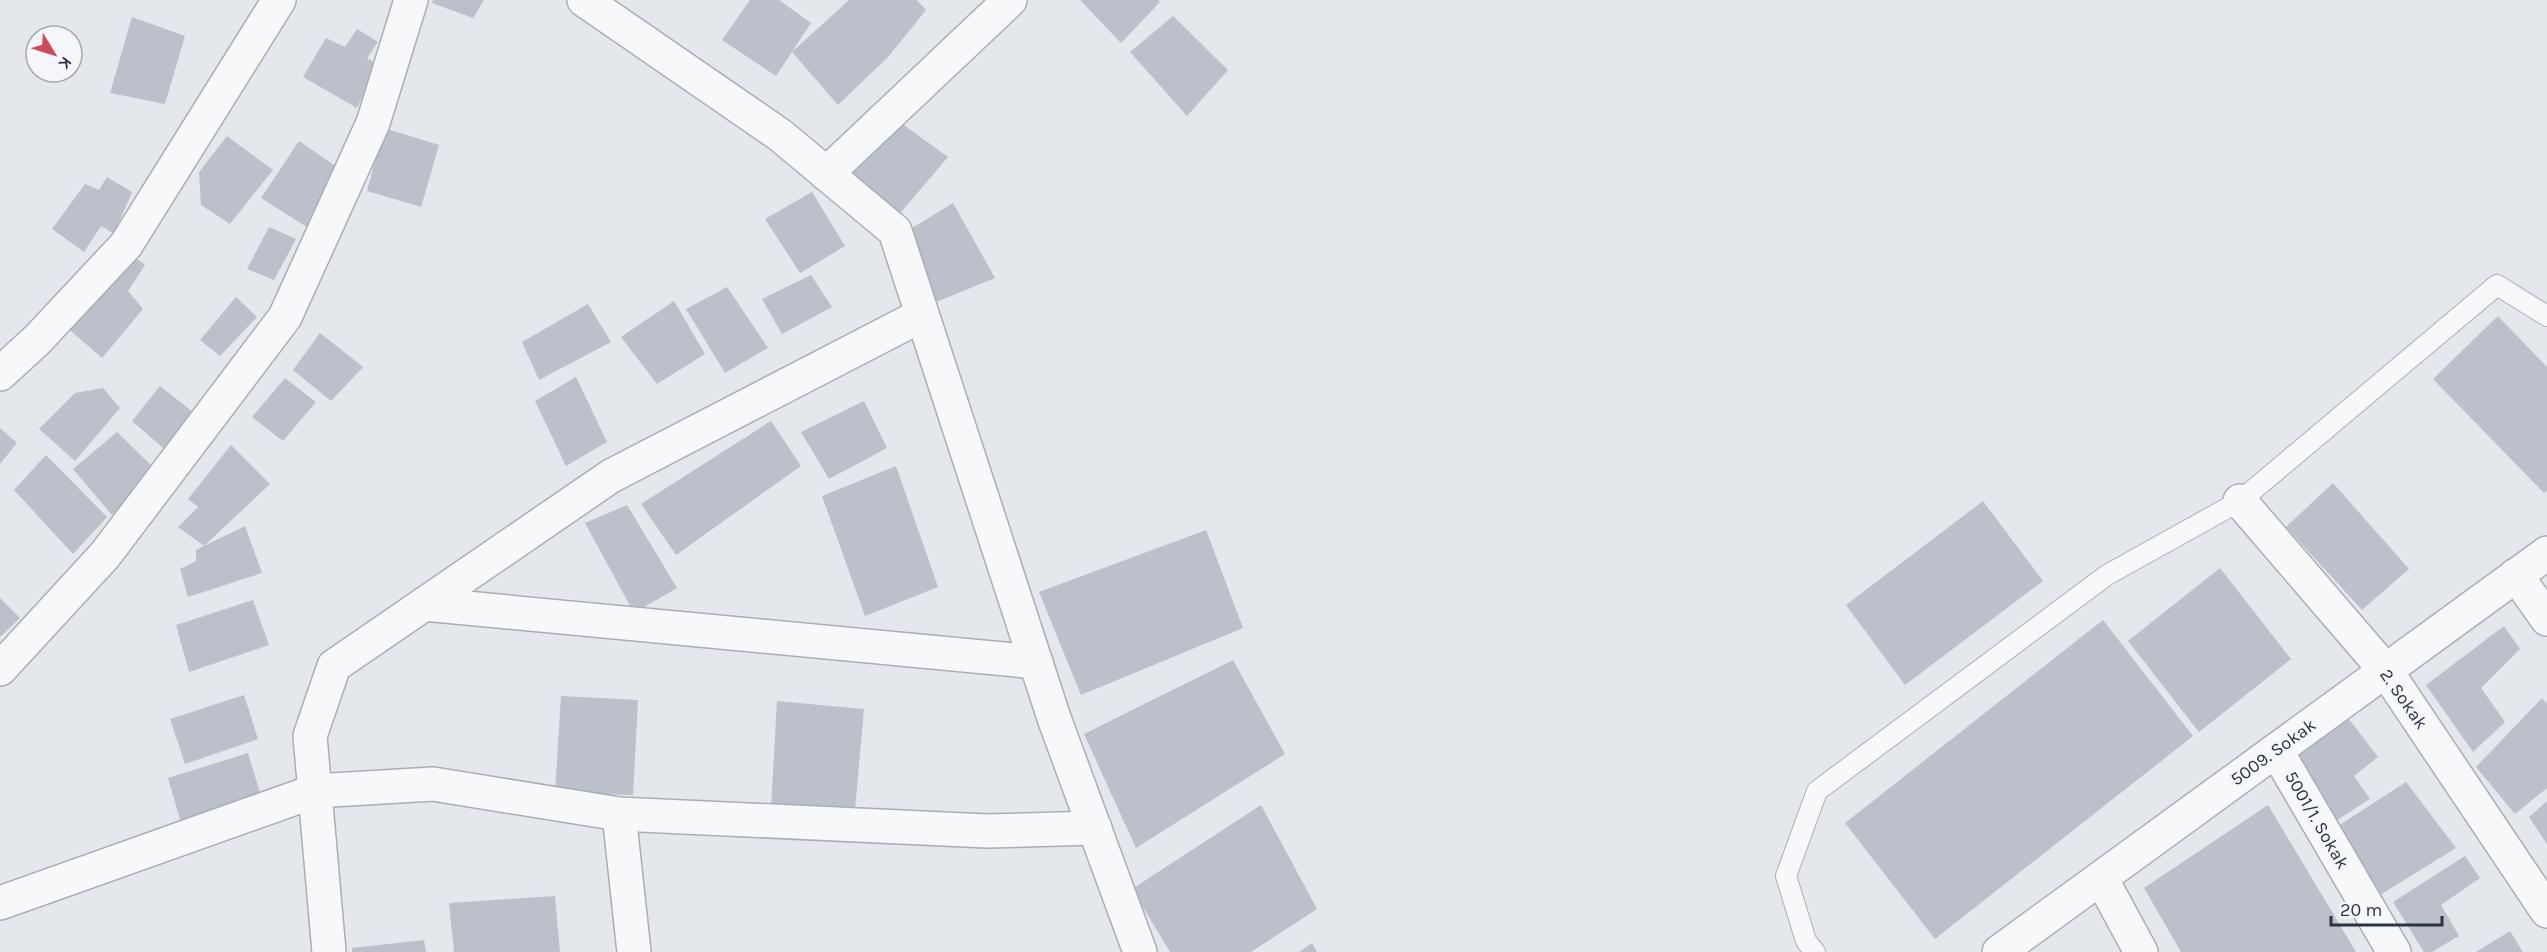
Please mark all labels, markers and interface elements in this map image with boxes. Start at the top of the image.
north arrow [24,24,84,84]
text: K [54,53,76,73]
street label: 2. Sokak [2375,664,2433,734]
street label: 5009. Sokak [2226,714,2320,790]
street label: 5001/1. Sokak [2280,767,2354,873]
scale bar [2331,889,2442,927]
text: 20 m [2340,899,2382,921]

